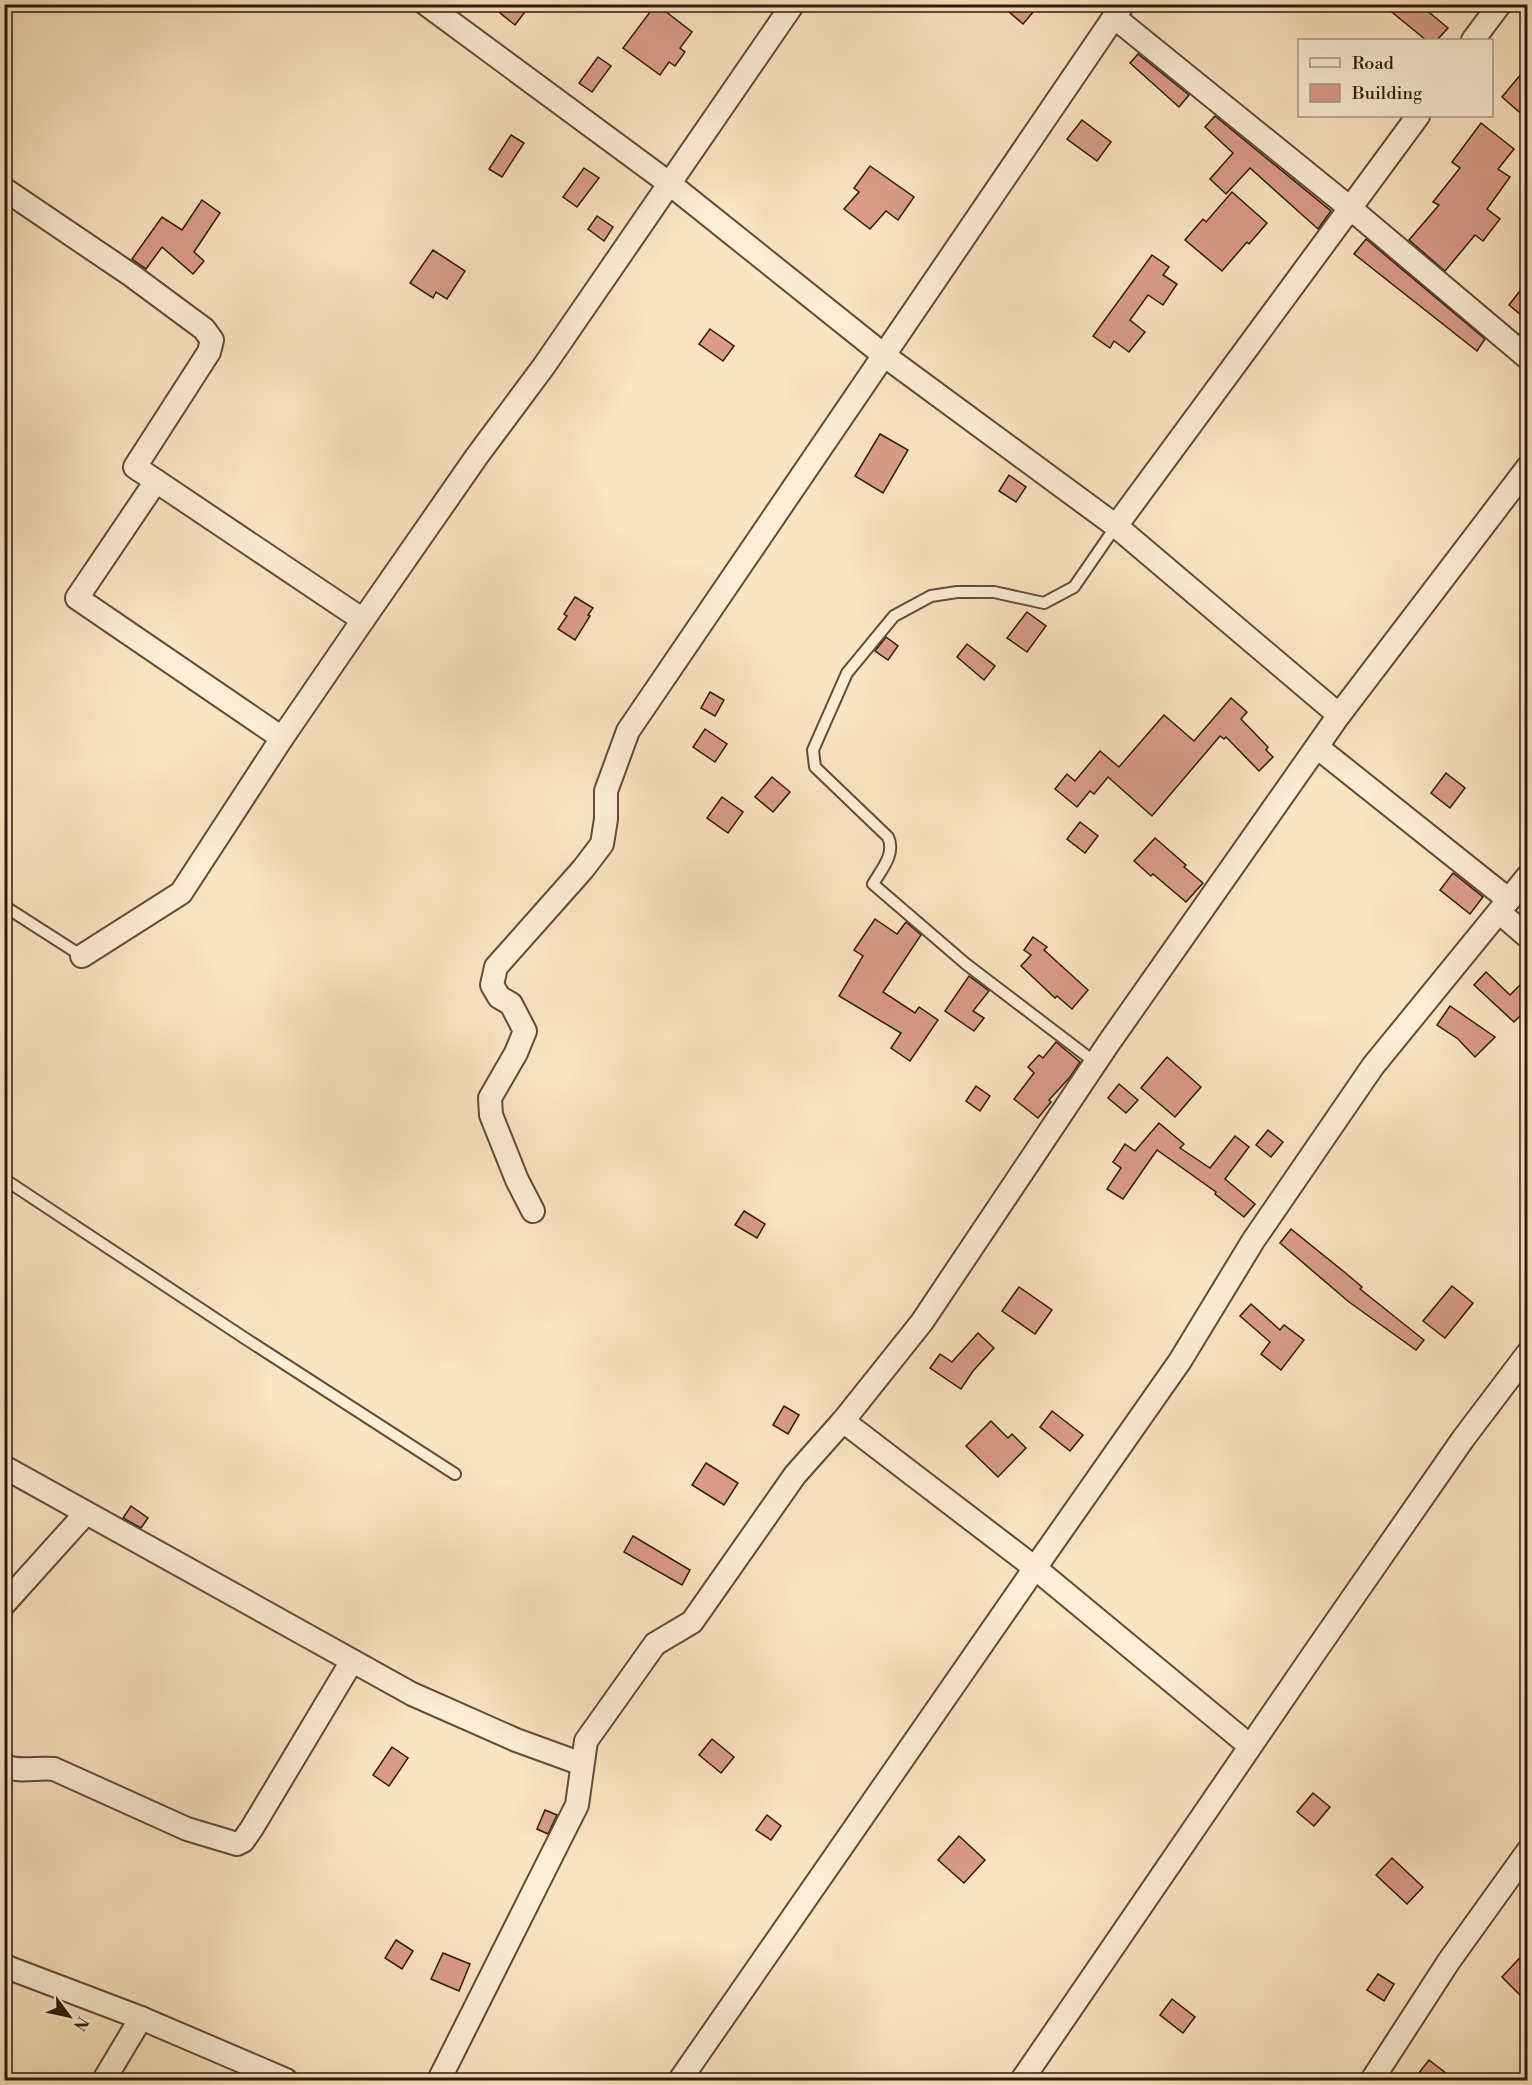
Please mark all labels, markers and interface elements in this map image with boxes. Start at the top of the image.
legend [1298,39,1493,117]
text: Road [1352,52,1395,75]
text: Building [1351,82,1423,105]
north arrow [39,1986,99,2046]
text: N [69,2013,93,2035]

